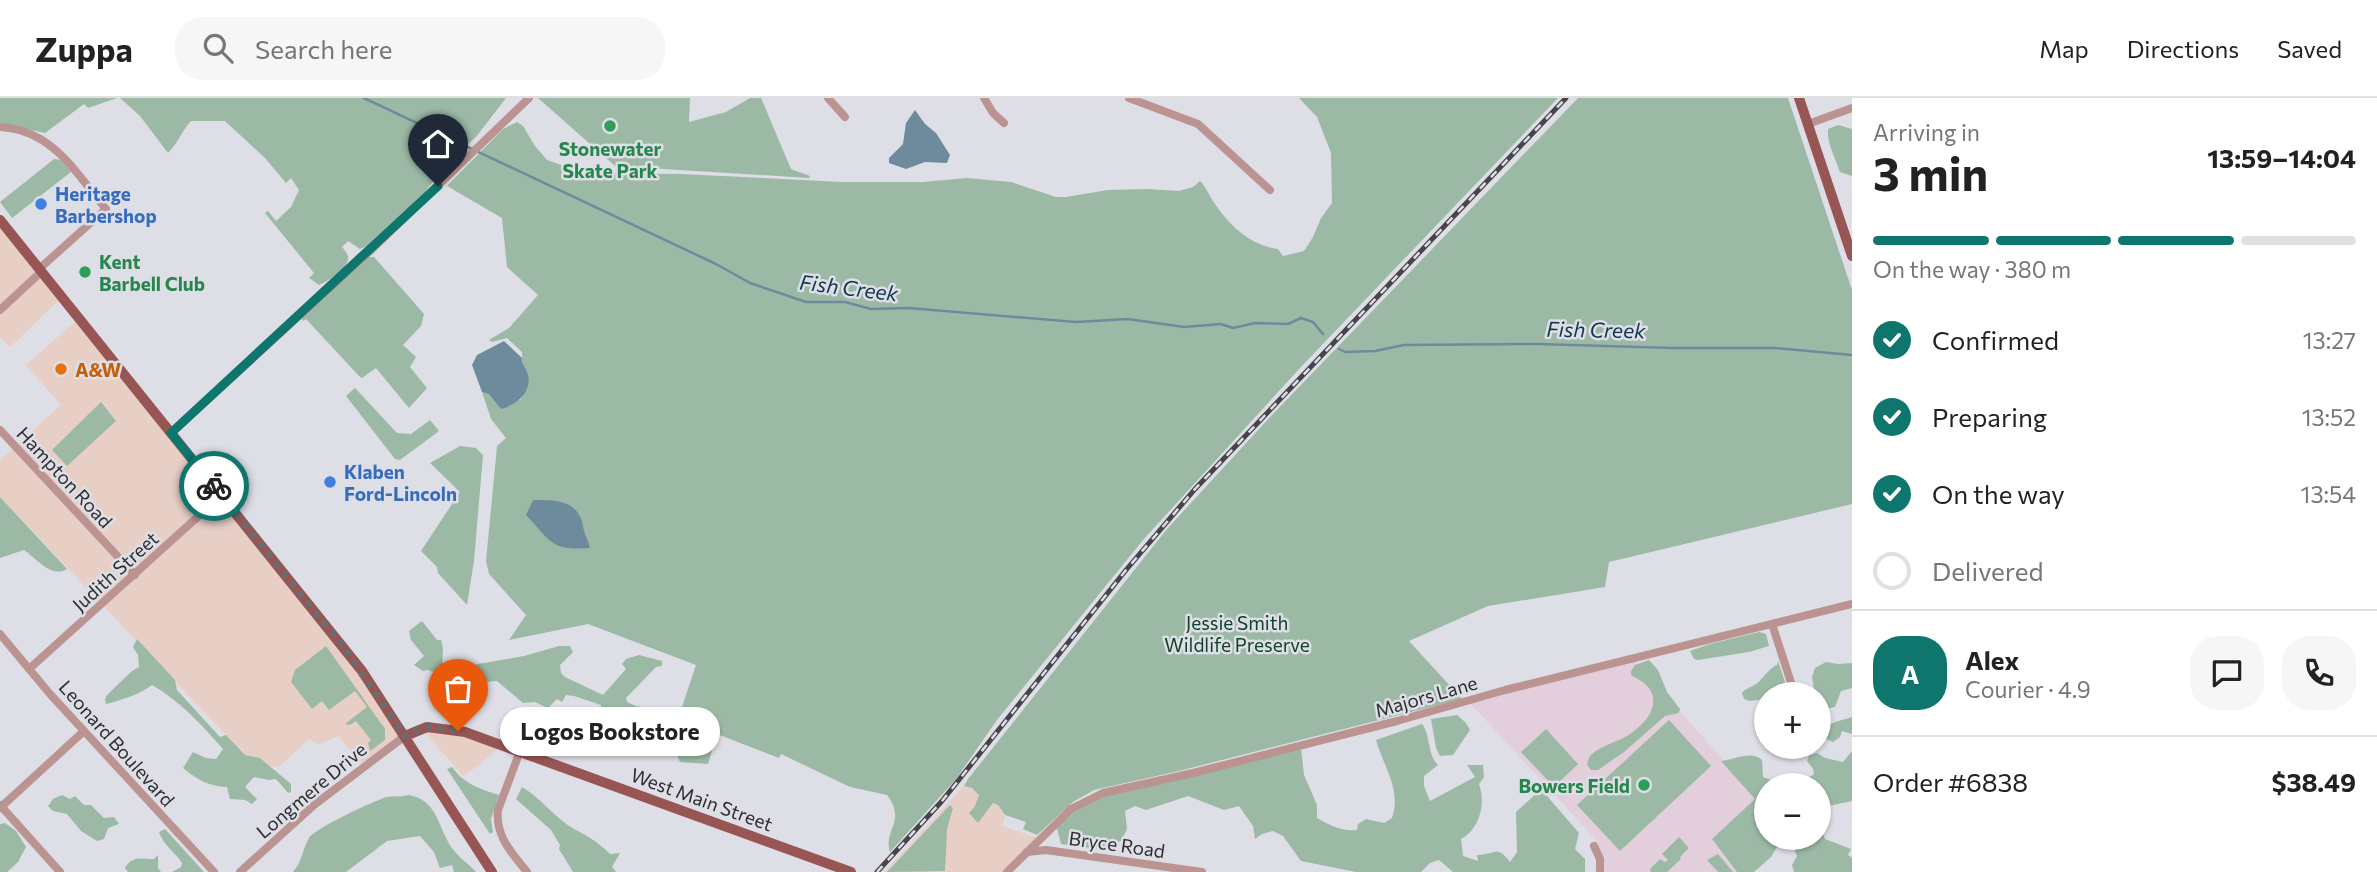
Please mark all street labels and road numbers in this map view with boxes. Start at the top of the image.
street label: Hampton Road [12,422,118,532]
street label: Judith Street [67,526,163,616]
street label: Majors Lane [1372,670,1480,722]
street label: Leonard Boulevard [54,675,180,811]
street label: Longmere Drive [251,737,371,843]
street label: West Main Street [628,763,776,835]
street label: Bryce Road [1067,826,1167,862]

